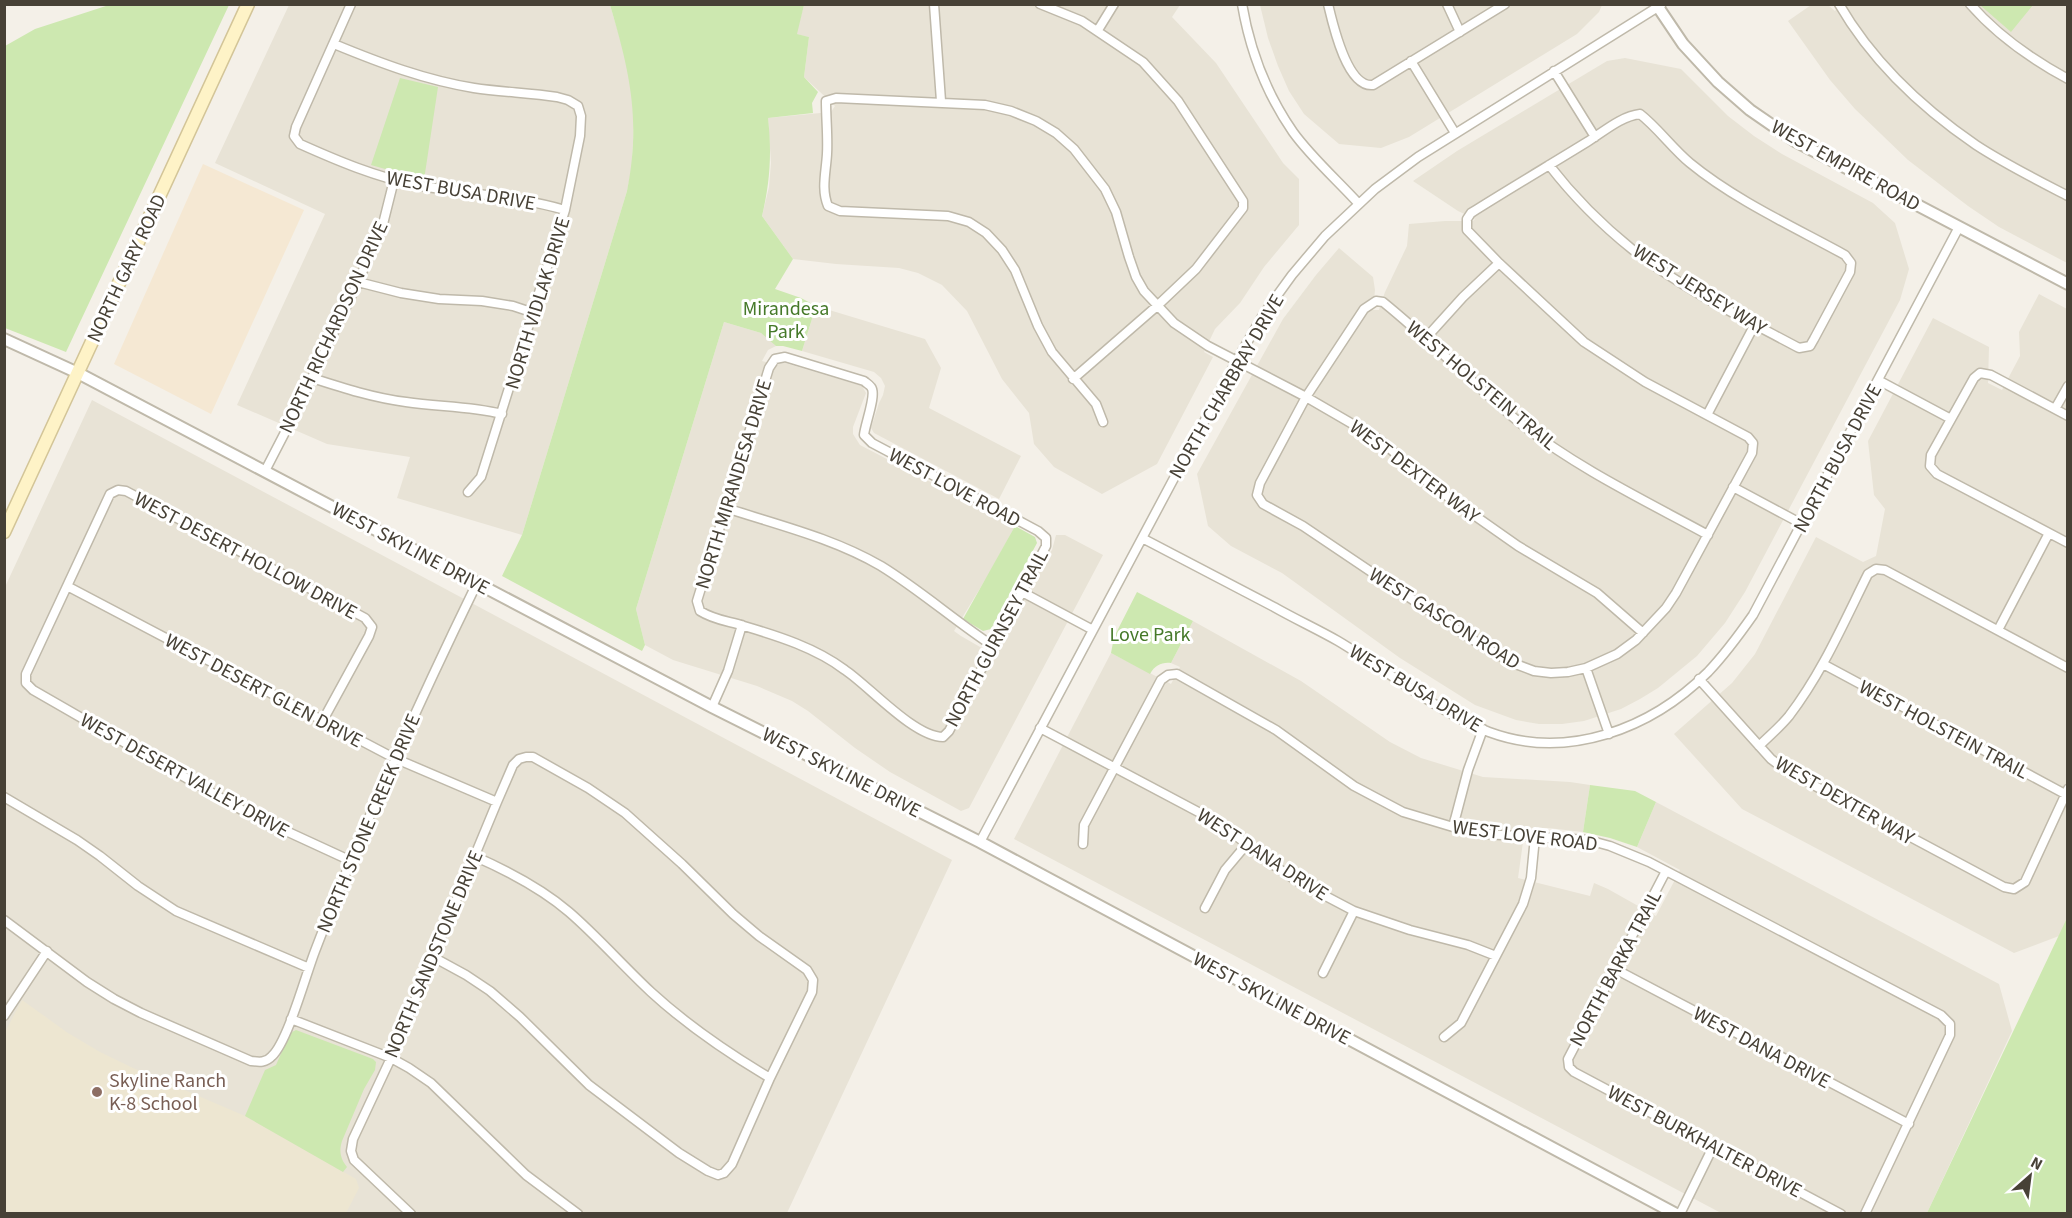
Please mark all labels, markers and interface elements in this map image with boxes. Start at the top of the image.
street label: WEST EMPIRE ROAD [1766,113,1925,218]
street label: WEST BUSA DRIVE [384,164,538,218]
street label: NORTH GARY ROAD [80,190,174,347]
street label: NORTH VIDLAK DRIVE [498,214,578,393]
street label: NORTH RICHARDSON DRIVE [272,217,395,438]
street label: WEST JERSEY WAY [1627,237,1772,343]
street label: NORTH CHARBRAY DRIVE [1163,289,1291,484]
park label: Mirandesa Park [743,295,829,346]
street label: WEST HOLSTEIN TRAIL [1400,314,1563,457]
street label: NORTH MIRANDESA DRIVE [689,376,779,593]
street label: NORTH BUSA DRIVE [1787,379,1889,538]
street label: WEST DEXTER WAY [1344,414,1486,530]
street label: WEST LOVE ROAD [884,441,1026,535]
street label: WEST DESERT HOLLOW DRIVE [129,485,362,627]
street label: WEST SKYLINE DRIVE [327,495,494,602]
street label: NORTH GURNSEY TRAIL [938,545,1056,732]
street label: WEST GASCON ROAD [1363,561,1526,677]
park label: Love Park [1110,621,1191,649]
street label: WEST DESERT GLEN DRIVE [160,627,367,755]
street label: WEST BUSA DRIVE [1344,638,1487,740]
street label: WEST HOLSTEIN TRAIL [1854,673,2034,787]
street label: WEST DESERT VALLEY DRIVE [75,707,294,845]
street label: NORTH STONE CREEK DRIVE [310,709,428,937]
street label: WEST SKYLINE DRIVE [757,721,926,825]
street label: WEST DEXTER WAY [1770,750,1920,852]
street label: WEST DANA DRIVE [1191,802,1334,908]
street label: WEST LOVE ROAD [1451,813,1599,859]
street label: NORTH SANDSTONE DRIVE [377,846,490,1062]
street label: NORTH BARKA TRAIL [1563,885,1669,1052]
street label: WEST SKYLINE DRIVE [1188,945,1355,1052]
street label: WEST DANA DRIVE [1688,1000,1835,1096]
place label: Skyline Ranch K-8 School [109,1067,226,1118]
street label: WEST BURKHALTER DRIVE [1602,1079,1807,1205]
marker: Skyline Ranch K-8 School [90,1085,104,1099]
north arrow [2000,1146,2060,1206]
text: N [2027,1151,2046,1176]

